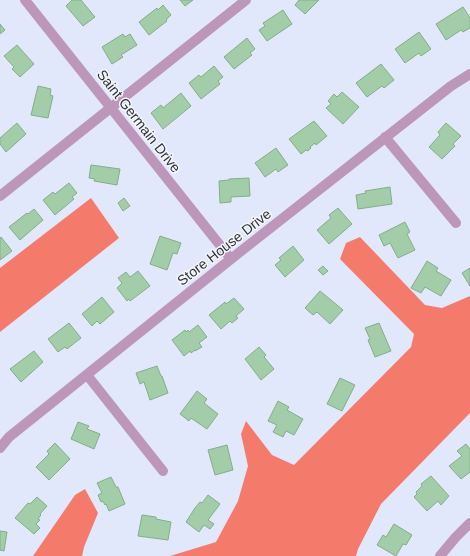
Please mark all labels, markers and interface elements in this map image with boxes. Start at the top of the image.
street label: Saint Germain Drive [94,66,184,176]
street label: Store House Drive [174,205,274,289]

